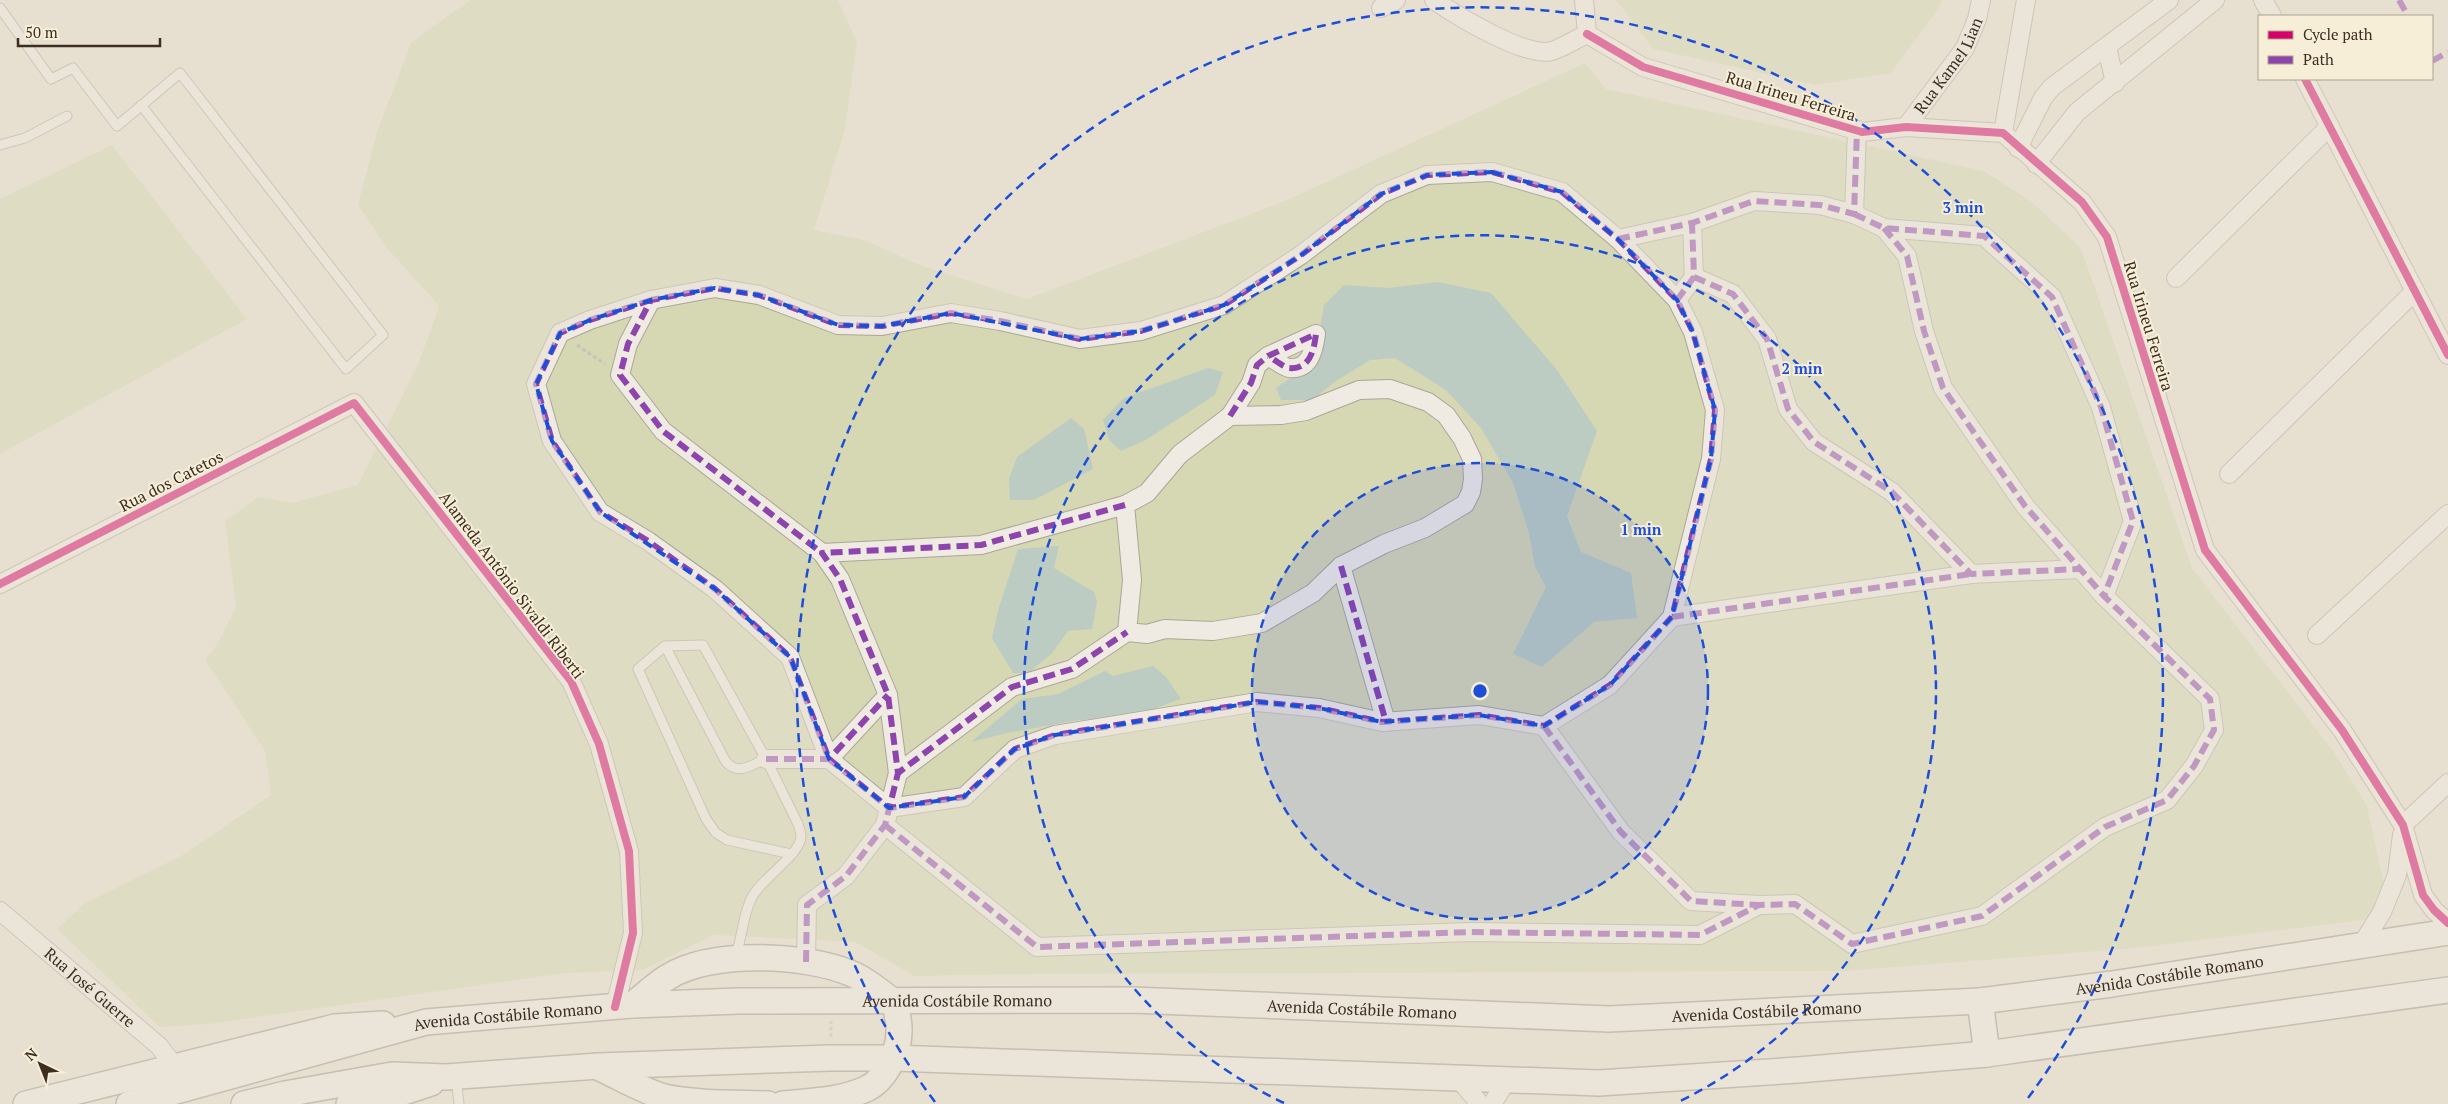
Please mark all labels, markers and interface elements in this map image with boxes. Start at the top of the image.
street label: Rua Kamel Lian [1909,14,1988,118]
scale bar [18,15,160,47]
legend [2258,15,2433,80]
text: 50 m [25,22,58,42]
text: Cycle path [2303,24,2373,44]
text: Path [2303,49,2334,69]
street label: Rua Irineu Ferreira [1723,66,1859,126]
text: 3 min [1942,197,1984,217]
street label: Rua Irineu Ferreira [2119,258,2179,394]
text: 2 min [1781,358,1823,378]
street label: Rua dos Catetos [115,445,227,517]
street label: Alameda Antônio Sivaldi Riberti [434,487,590,683]
text: 1 min [1620,519,1662,539]
centre of rings [1471,682,1489,700]
street label: Rua José Guerre [40,942,140,1032]
street label: Avenida Costábile Romano [2074,950,2265,1000]
street label: Avenida Costábile Romano [862,989,1052,1012]
street label: Avenida Costábile Romano [1267,994,1457,1024]
street label: Avenida Costábile Romano [410,996,603,1036]
street label: Avenida Costábile Romano [1671,996,1862,1027]
north arrow [15,1039,65,1089]
text: N [20,1043,41,1065]

